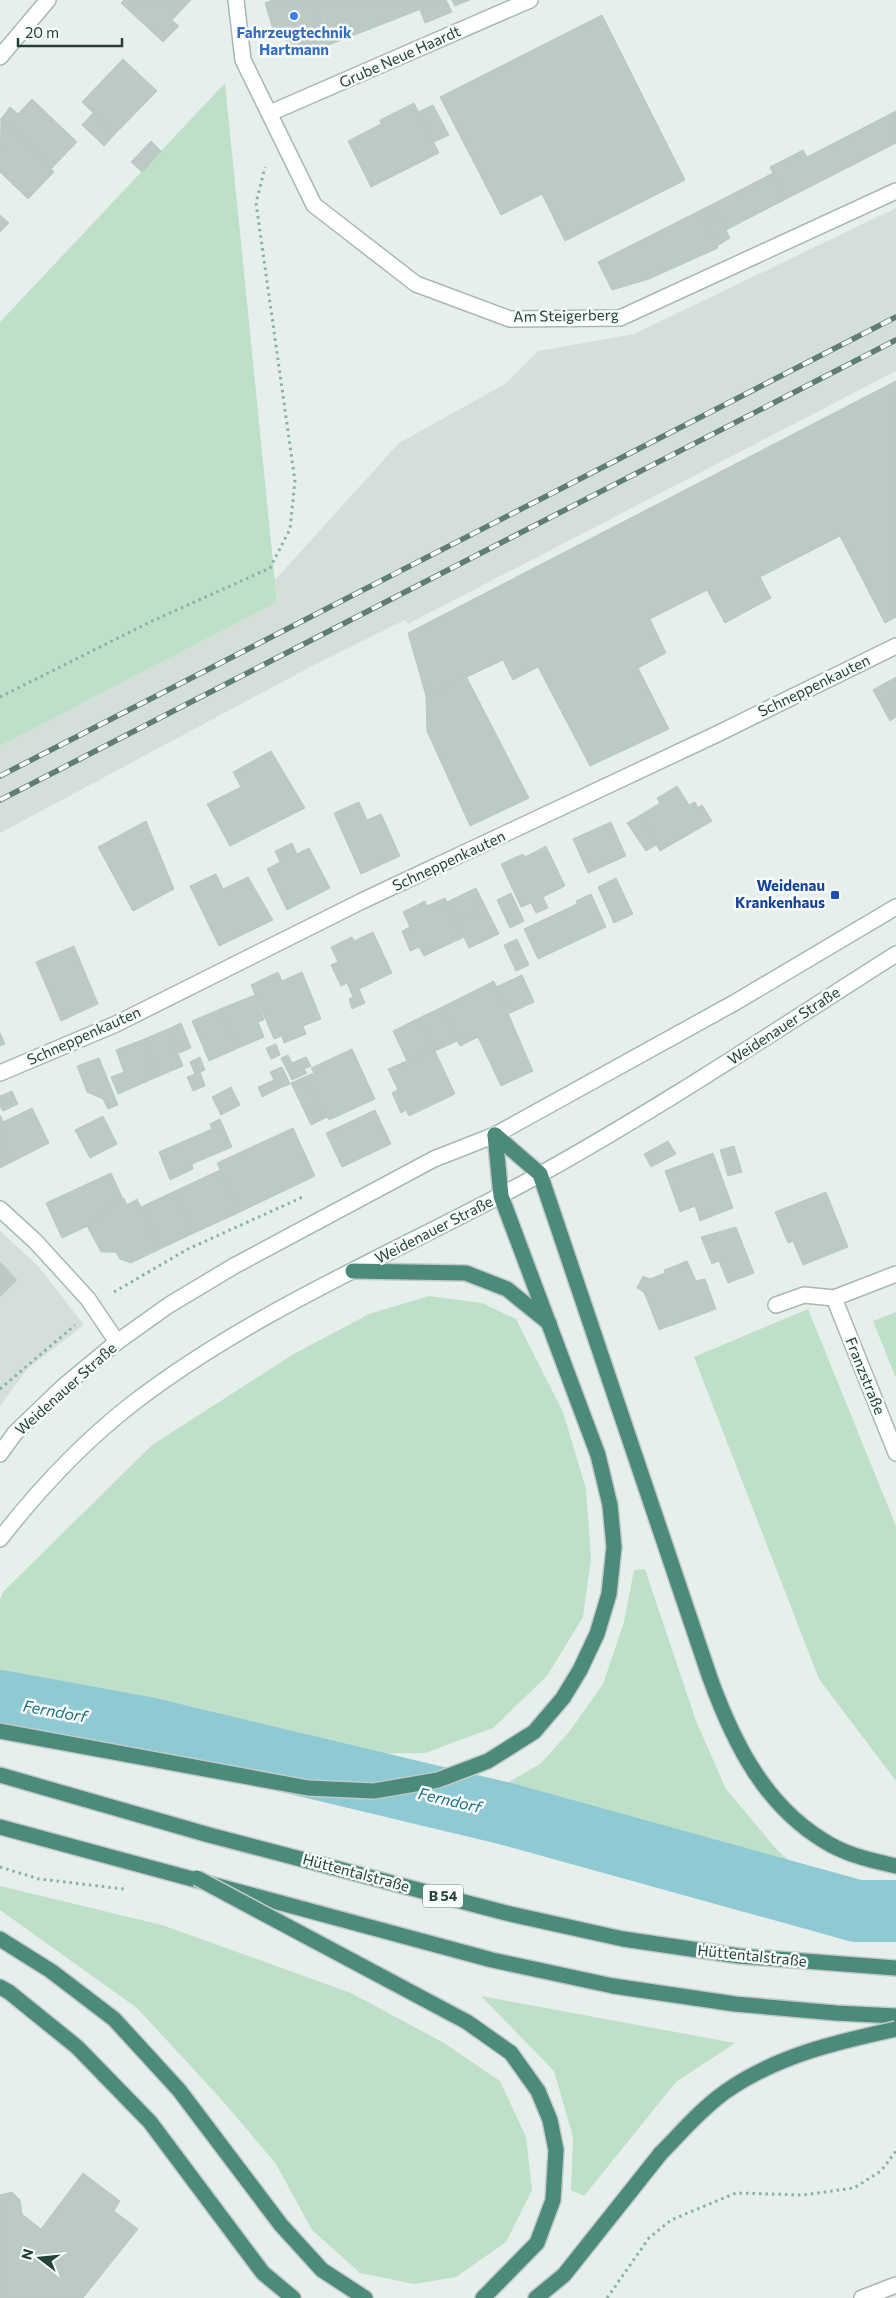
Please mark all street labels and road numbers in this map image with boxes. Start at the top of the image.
street label: Grube Neue Haardt [336,21,463,91]
street label: Am Steigerberg [513,305,619,325]
street label: Schneppenkauten [755,650,873,720]
street label: Schneppenkauten [389,826,508,894]
street label: Weidenauer Straße [724,982,843,1068]
street label: Schneppenkauten [24,1002,143,1068]
street label: Weidenauer Straße [372,1192,495,1267]
street label: Franzstraße [842,1334,890,1417]
street label: Weidenauer Straße [11,1338,120,1438]
street label: Hüttentalstraße [301,1849,412,1895]
road number: B 54 [423,1884,463,1908]
street label: Hüttentalstraße [697,1940,808,1970]

